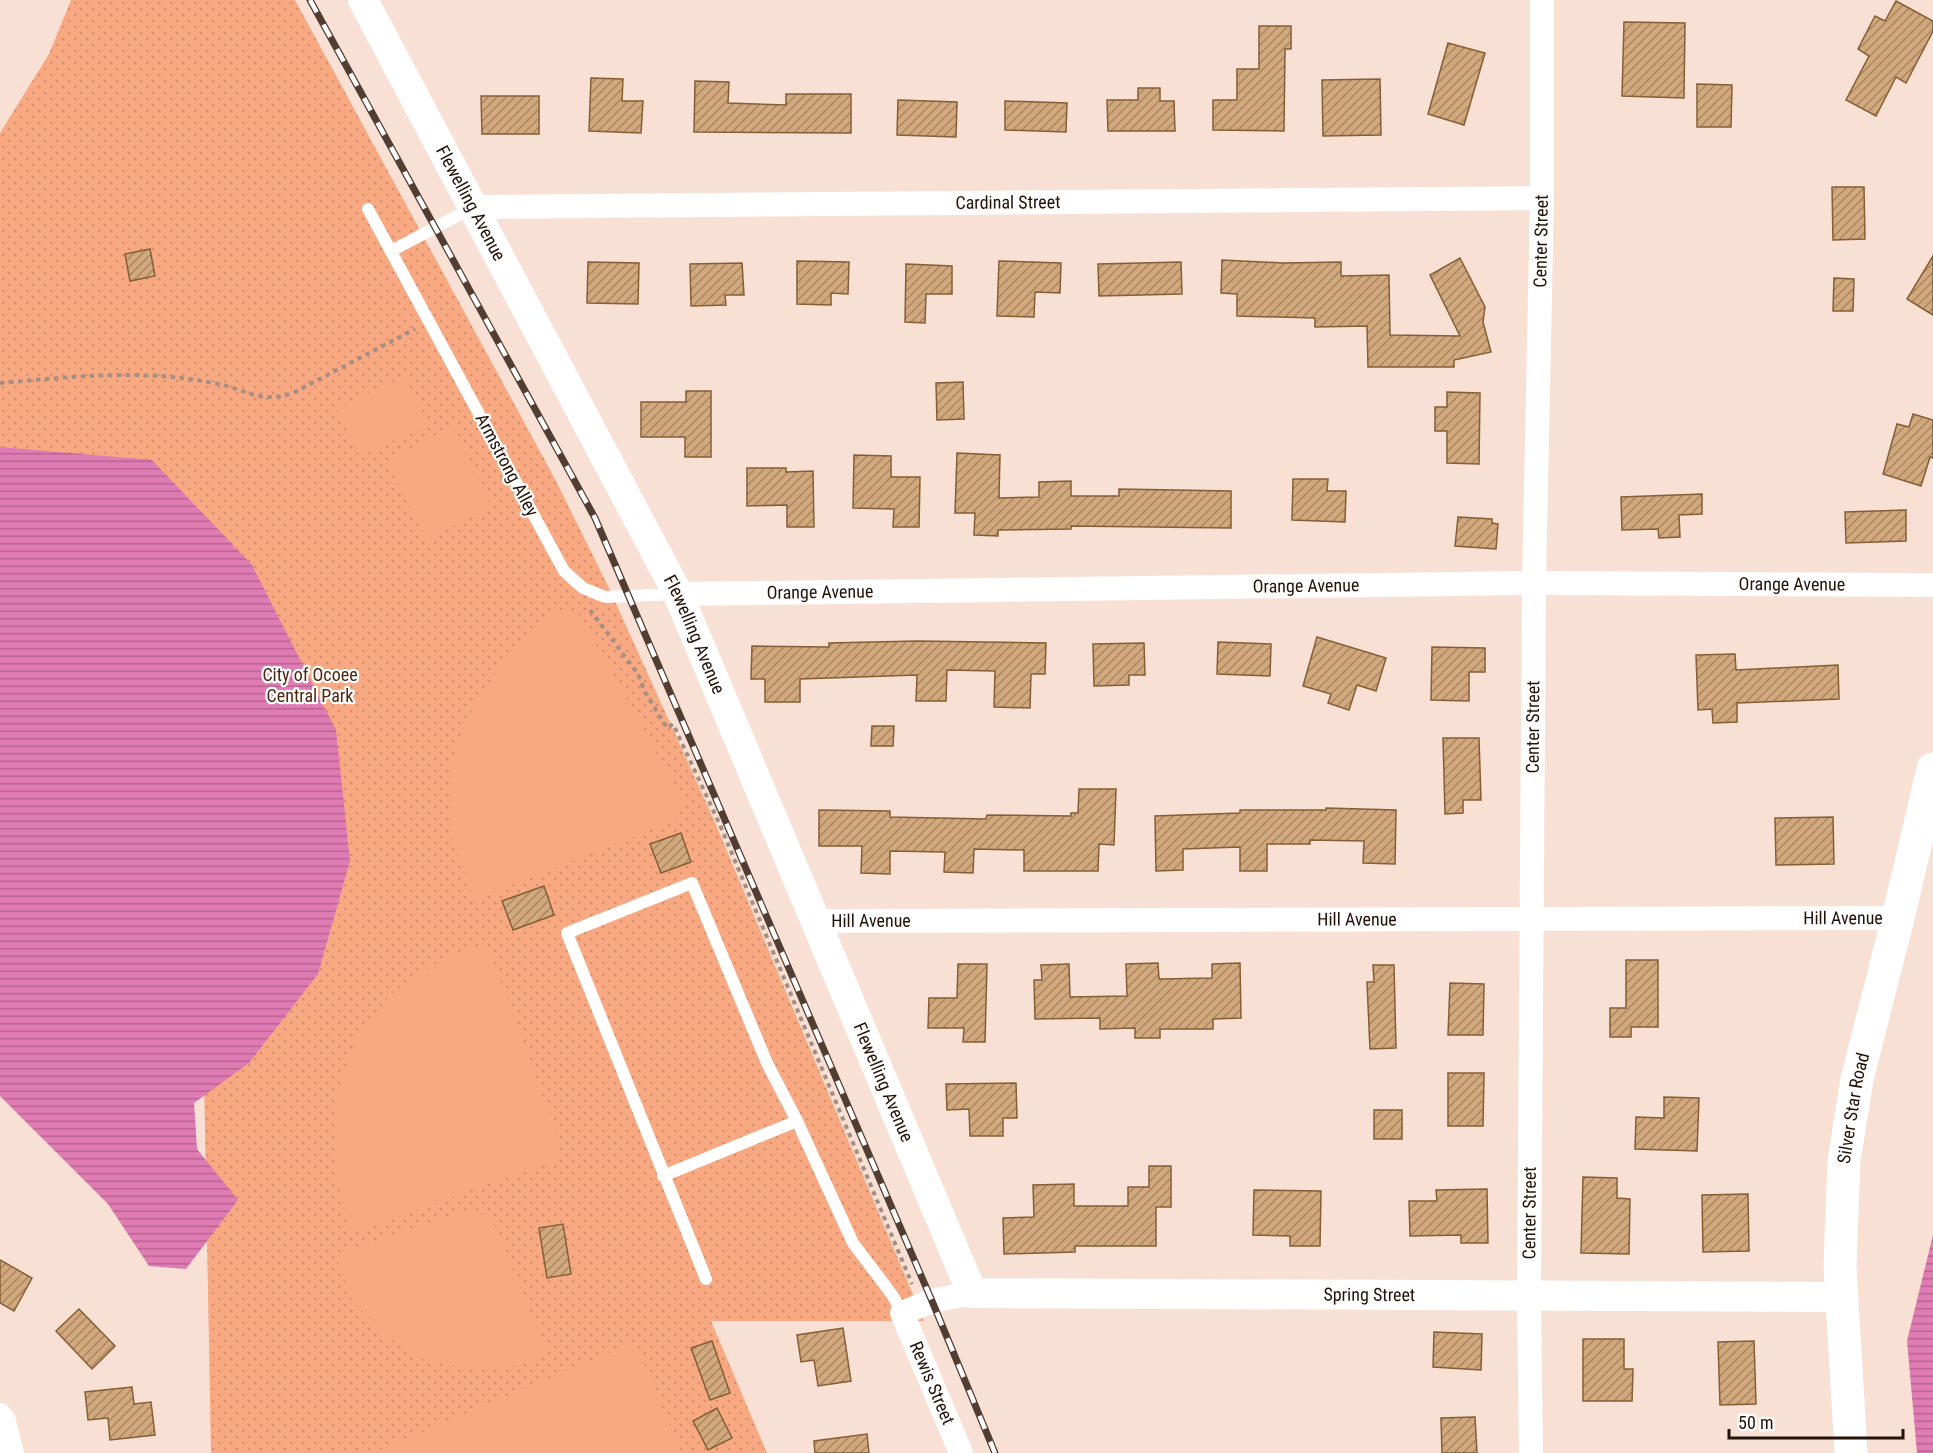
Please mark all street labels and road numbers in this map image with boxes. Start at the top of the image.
street label: Flewelling Avenue [432,142,510,264]
street label: Cardinal Street [955,191,1061,213]
street label: Center Street [1529,195,1552,288]
street label: Armstrong Alley [472,410,544,520]
street label: Flewelling Avenue [660,571,730,697]
street label: Orange Avenue [1739,573,1845,595]
street label: Orange Avenue [1252,574,1359,597]
street label: Orange Avenue [767,580,873,603]
street label: Center Street [1522,680,1543,774]
street label: Hill Avenue [1803,907,1883,928]
street label: Hill Avenue [1317,908,1397,930]
street label: Hill Avenue [831,910,911,931]
street label: Flewelling Avenue [849,1019,918,1145]
street label: Silver Star Road [1833,1050,1873,1165]
street label: Center Street [1518,1166,1540,1260]
street label: Spring Street [1323,1284,1415,1305]
street label: Rewis Street [906,1338,959,1428]

